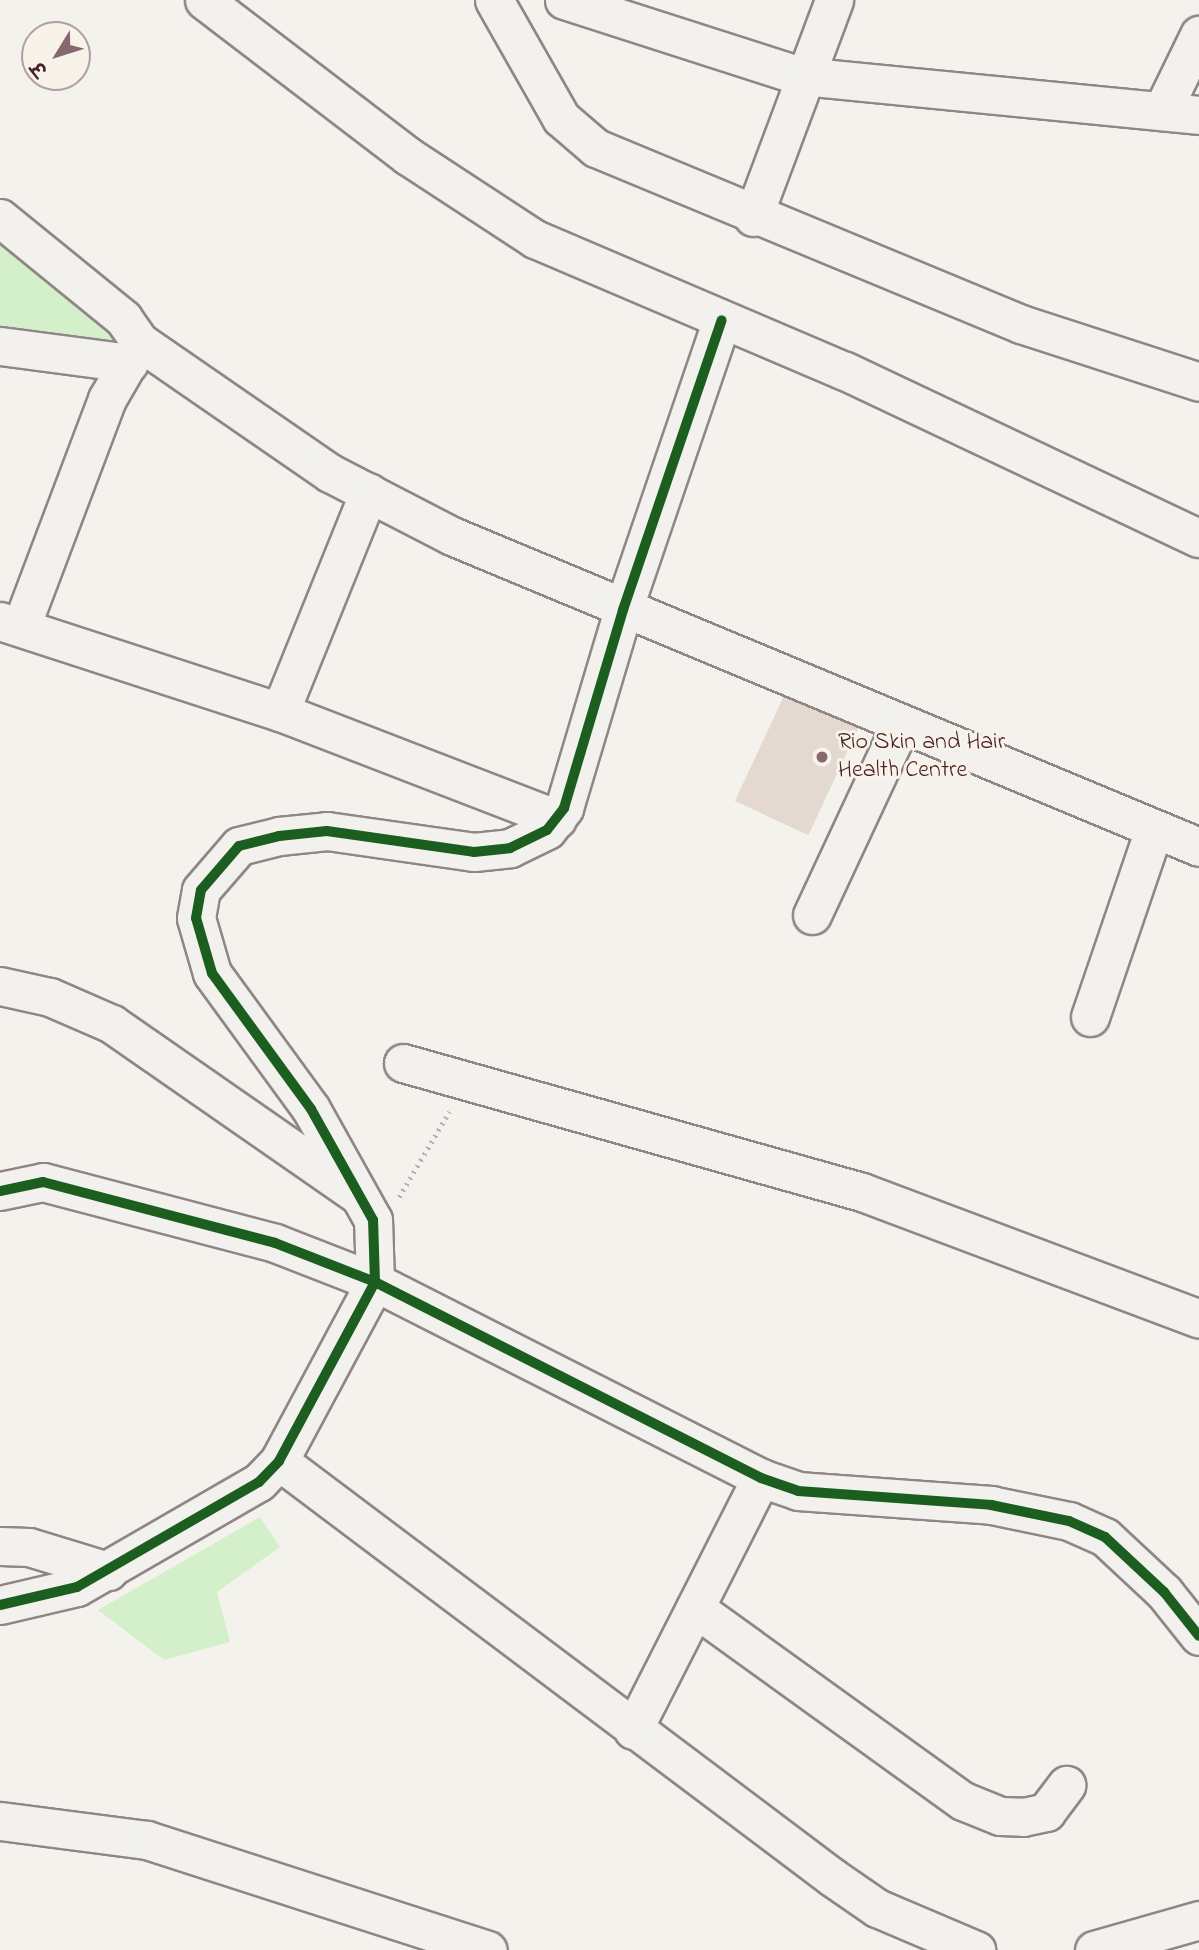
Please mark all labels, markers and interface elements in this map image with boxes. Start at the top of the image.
north arrow [21,21,91,91]
text: उ [26,55,55,81]
place label: Rio Skin and Hair Health Centre [838,729,1005,785]
marker: Rio Skin and Hair Health Centre [812,747,832,767]

